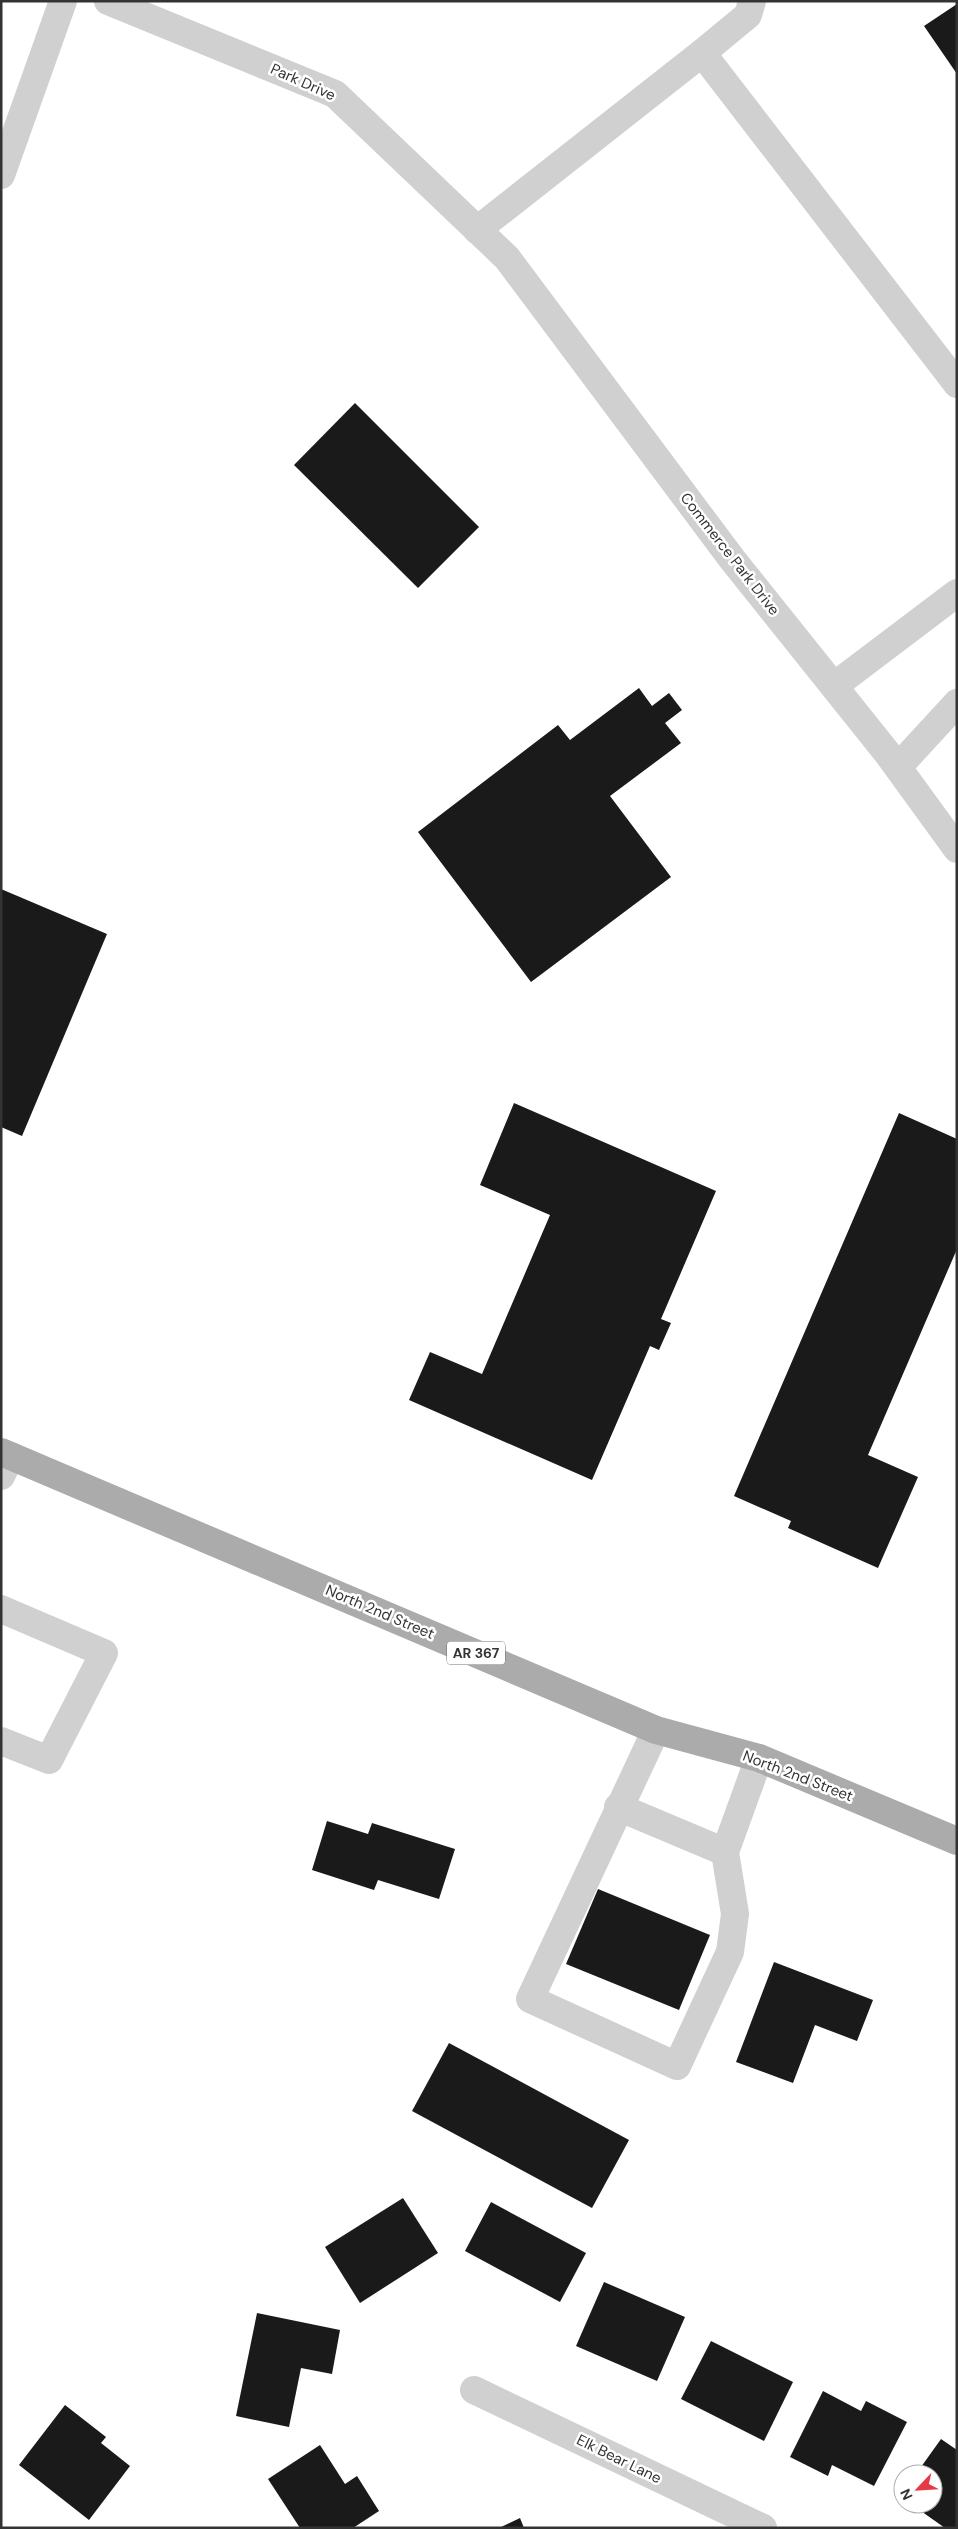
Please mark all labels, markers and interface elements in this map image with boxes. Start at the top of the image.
street label: Park Drive [267,59,339,105]
street label: Commerce Park Drive [676,489,784,619]
street label: North 2nd Street [322,1580,438,1644]
road number: AR 367 [447,1642,505,1665]
street label: North 2nd Street [740,1746,856,1806]
street label: Elk Bear Lane [573,2430,665,2488]
north arrow [893,2464,943,2514]
text: N [896,2486,917,2503]

